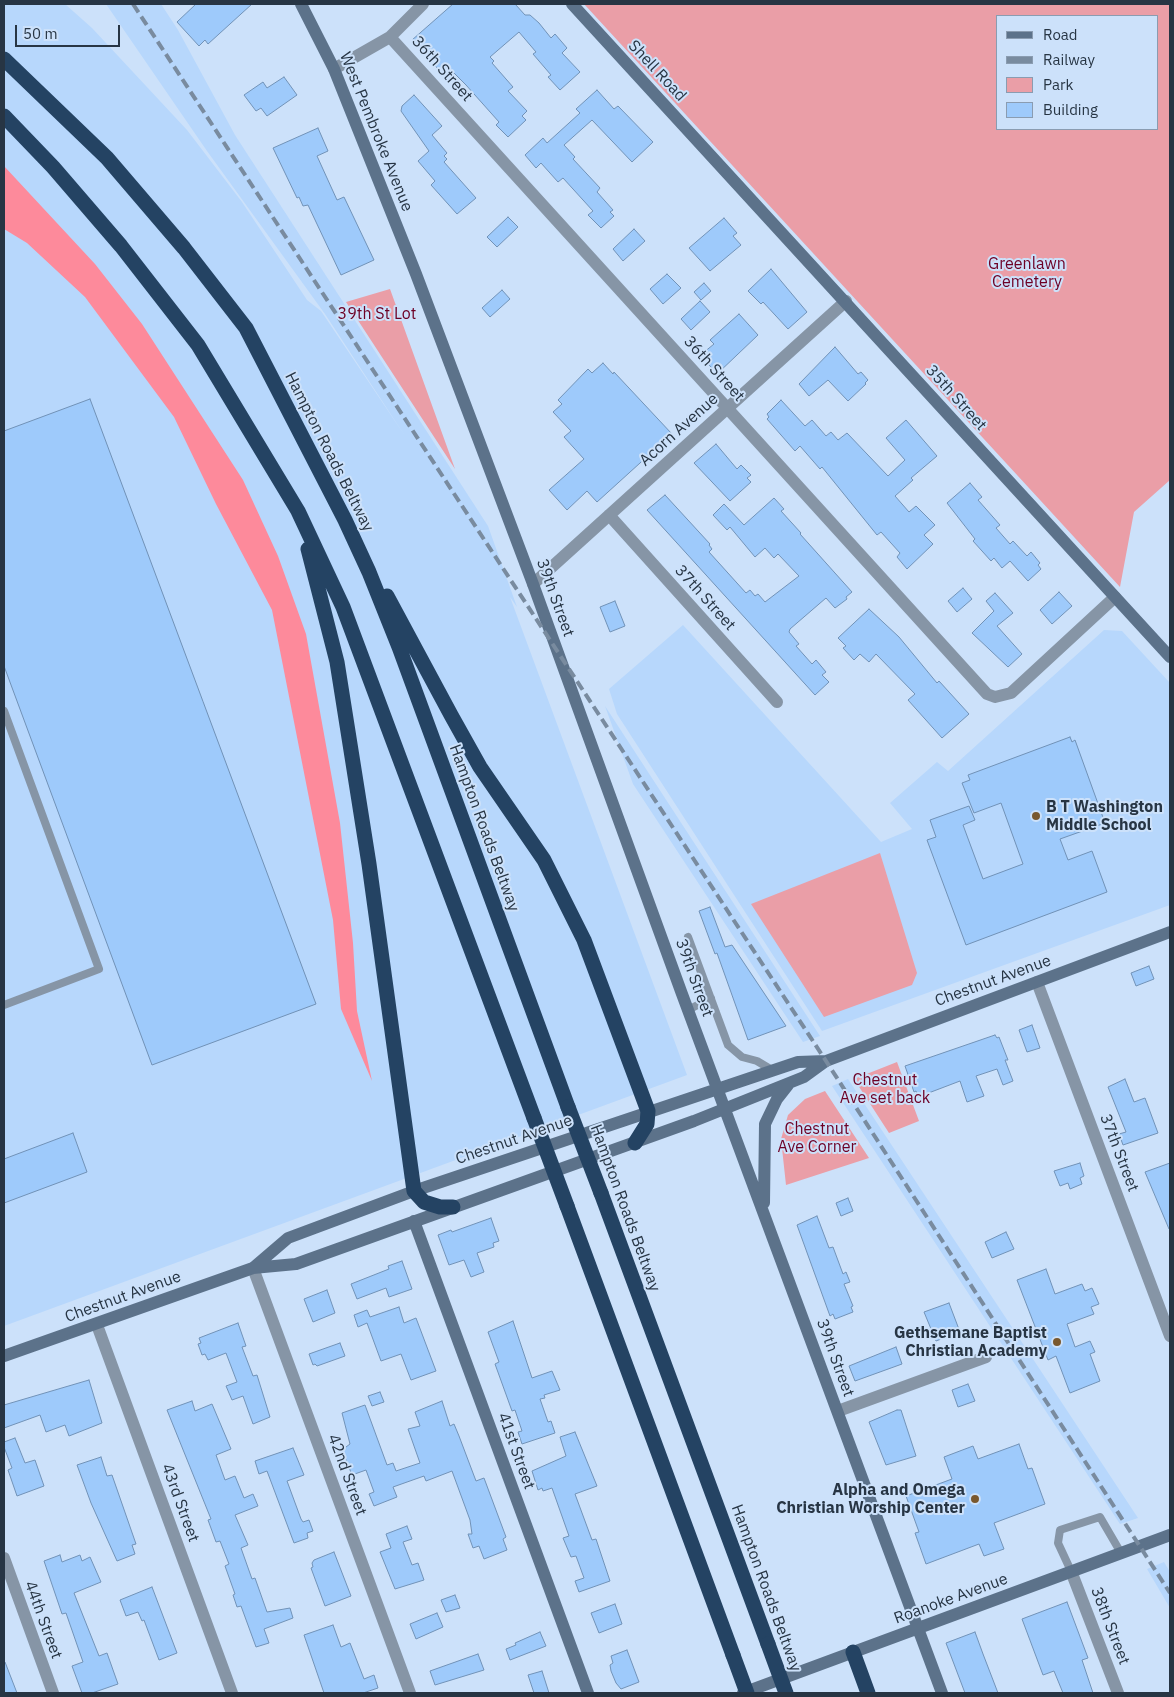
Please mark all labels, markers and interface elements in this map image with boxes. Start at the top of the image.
scale bar [18,15,122,47]
legend [996,15,1159,130]
text: 50 m [23,24,58,43]
text: Road [1043,25,1078,44]
street label: 36th Street [408,32,476,106]
street label: Shell Road [624,37,690,105]
street label: West Pembroke Avenue [335,50,417,214]
text: Railway [1043,50,1095,69]
text: Park [1043,75,1073,94]
text: Building [1043,100,1098,119]
park label: Greenlawn Cemetery [988,254,1066,292]
park label: 39th St Lot [338,304,416,324]
street label: 36th Street [680,332,748,406]
street label: 35th Street [922,361,990,435]
street label: Hampton Roads Beltway [280,369,378,535]
street label: Acorn Avenue [636,390,722,470]
street label: 39th Street [532,556,578,640]
street label: 37th Street [671,561,739,635]
street label: Hampton Roads Beltway [445,742,523,914]
place label: B T Washington Middle School [1046,797,1163,835]
marker: B T Washington Middle School [1030,810,1042,822]
street label: 39th Street [671,936,717,1020]
street label: Chestnut Avenue [932,951,1054,1011]
park label: Chestnut Ave set back [840,1070,930,1108]
street label: Chestnut Avenue [453,1111,575,1169]
street label: 37th Street [1095,1111,1143,1195]
park label: Chestnut Ave Corner [778,1119,856,1157]
street label: Hampton Roads Beltway [586,1122,664,1294]
street label: Chestnut Avenue [62,1267,184,1327]
street label: 39th Street [812,1316,858,1400]
place label: Gethsemane Baptist Christian Academy [894,1323,1047,1361]
marker: Gethsemane Baptist Christian Academy [1051,1336,1063,1348]
street label: 41st Street [493,1410,539,1492]
street label: 42nd Street [323,1432,371,1518]
street label: 43rd Street [157,1461,203,1545]
place label: Alpha and Omega Christian Worship Center [776,1480,965,1518]
marker: Alpha and Omega Christian Worship Center [969,1493,981,1505]
street label: Hampton Roads Beltway [727,1502,805,1674]
street label: Roanoke Avenue [891,1570,1011,1628]
street label: 44th Street [20,1578,66,1662]
street label: 38th Street [1086,1584,1134,1668]

